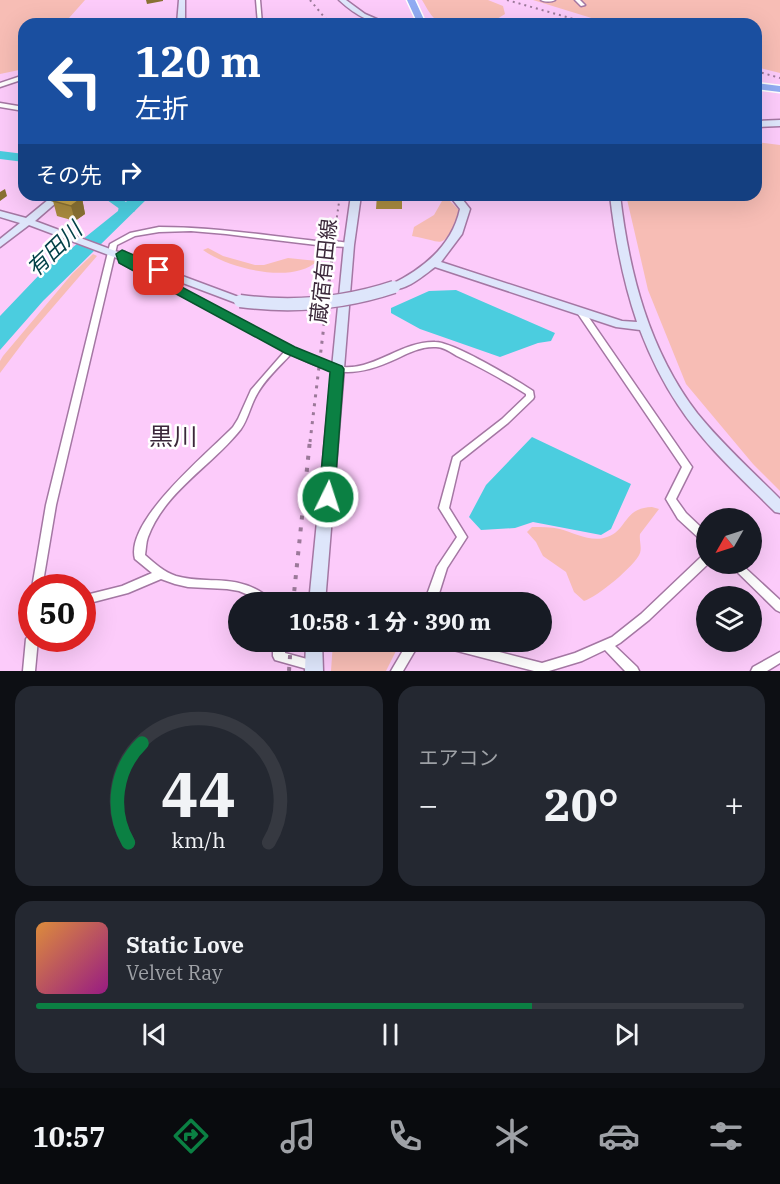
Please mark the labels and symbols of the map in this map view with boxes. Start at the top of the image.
water label: 有田川 [20,214,89,282]
street label: 蔵宿有田線 [304,217,342,325]
pin [133,244,184,295]
district label: 黒川 [149,420,197,452]
position arrow [296,465,360,529]
north arrow [696,508,762,574]
speed limit sign: 50 [18,574,96,652]

